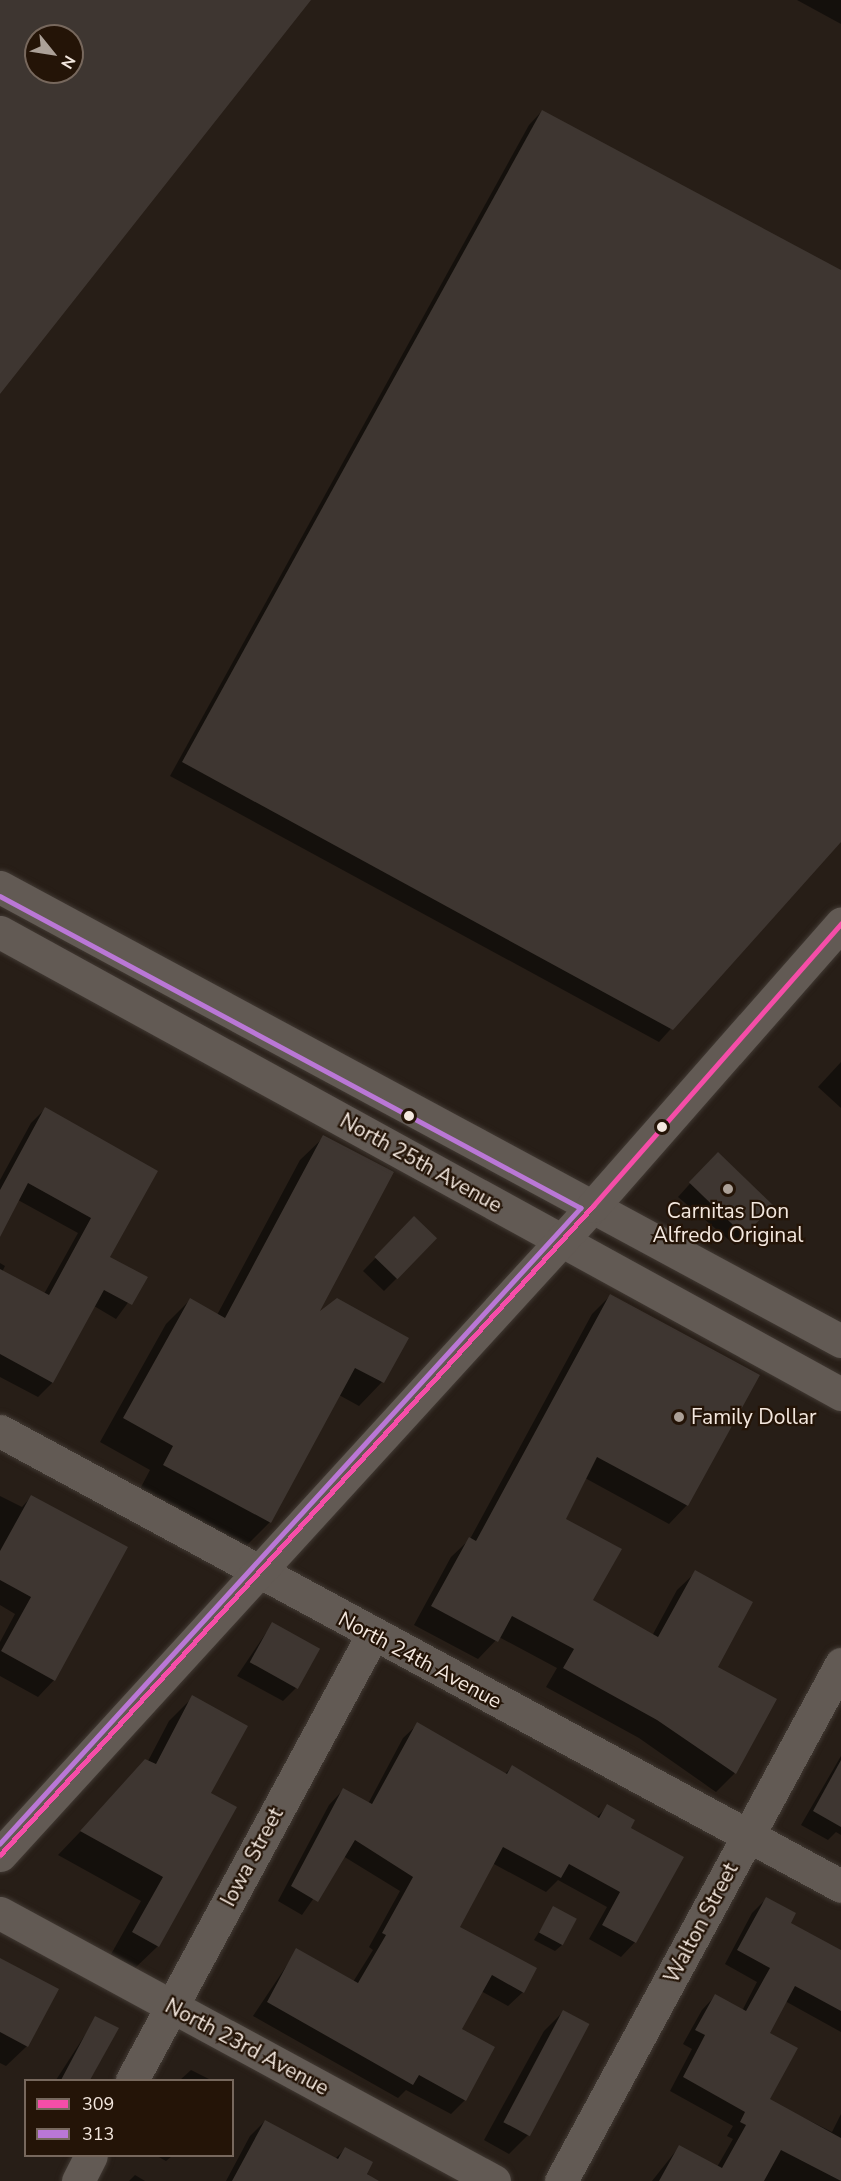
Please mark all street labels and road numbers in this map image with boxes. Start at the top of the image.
street label: North 25th Avenue [336,1108,506,1218]
street label: North 24th Avenue [334,1606,506,1714]
street label: Iowa Street [215,1803,289,1911]
street label: Walton Street [659,1859,743,1987]
street label: North 23rd Avenue [161,1993,333,2101]

